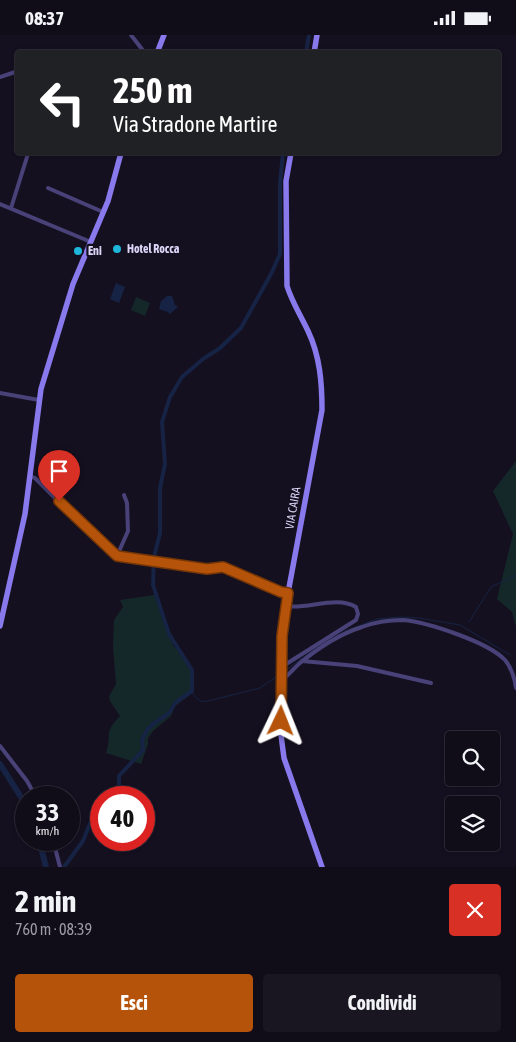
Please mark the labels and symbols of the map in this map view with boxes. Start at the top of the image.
place label: Hotel Rocca [127,242,180,256]
marker: Hotel Rocca [111,243,123,255]
place label: Eni [88,244,102,258]
marker: Eni [72,245,84,257]
pin [38,450,80,501]
street label: VIA CAIRA [282,486,304,530]
position arrow [254,694,306,746]
speed limit sign: 40 [90,786,155,851]

